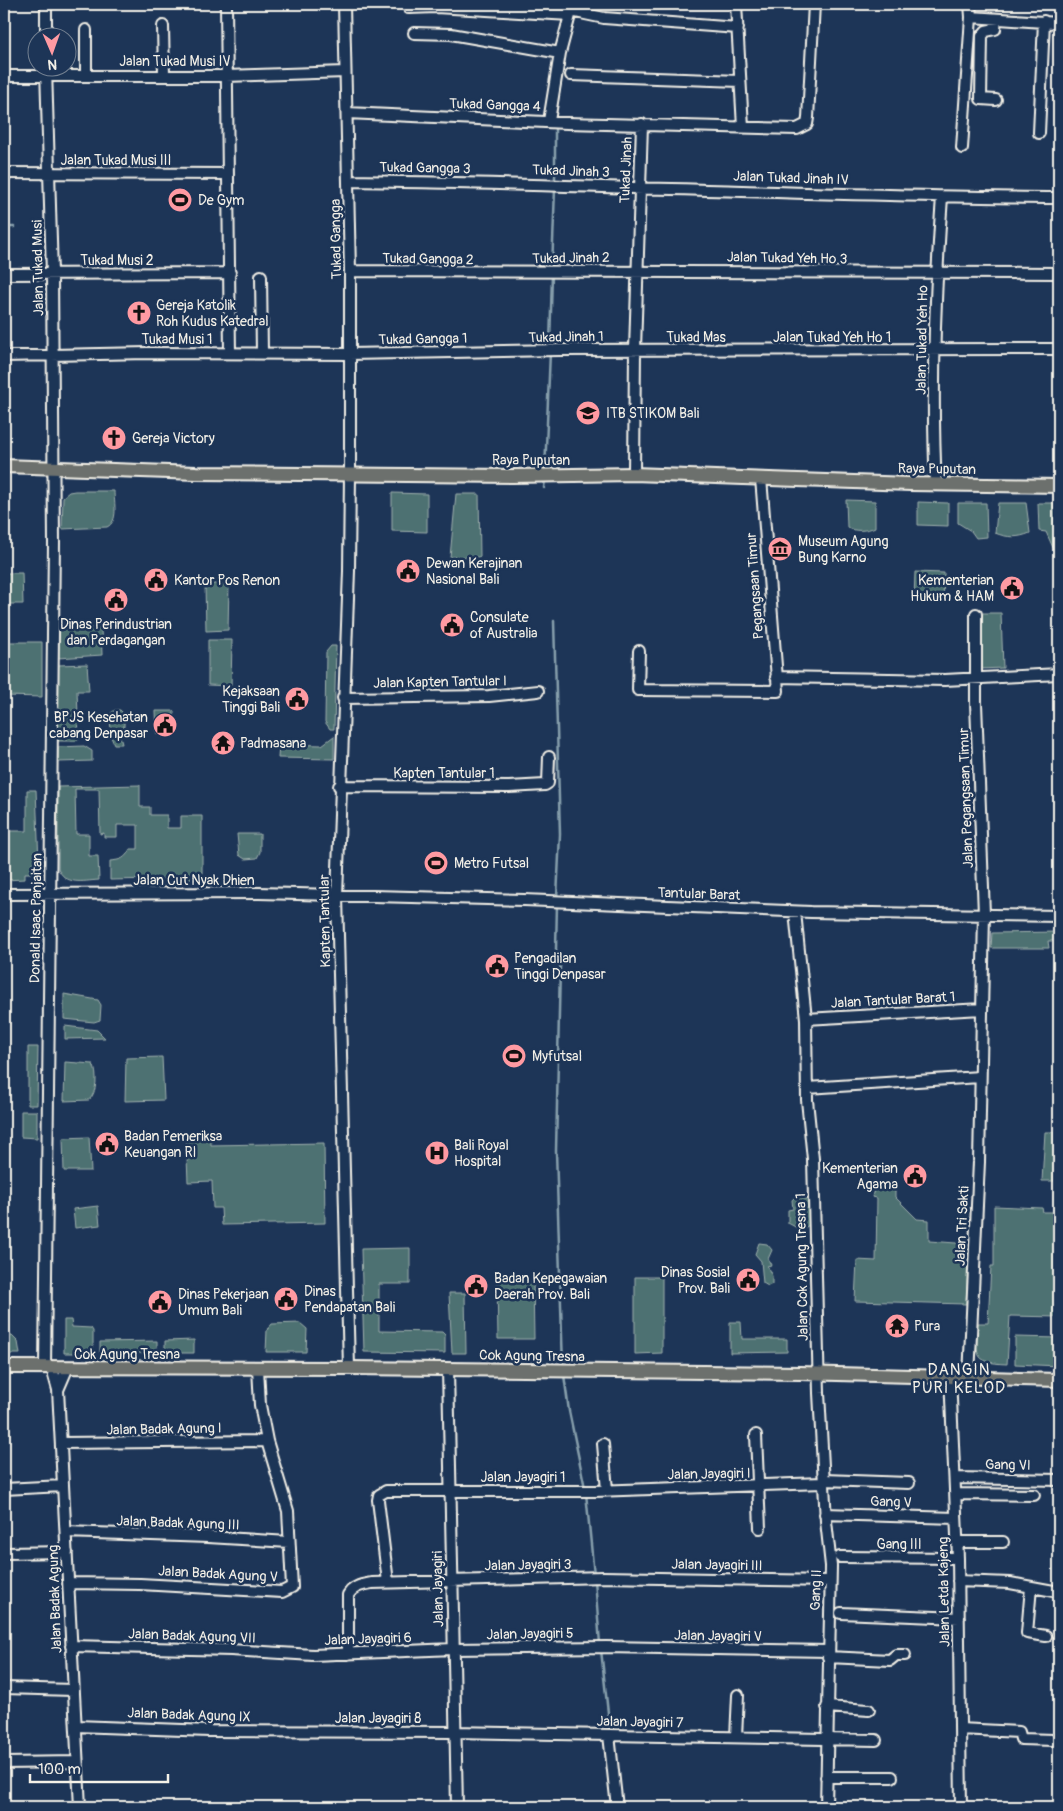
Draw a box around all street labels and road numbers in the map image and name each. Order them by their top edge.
street label: Jalan Tukad Musi IV [119,53,231,70]
street label: Tukad Gangga 4 [449,95,541,115]
street label: Tukad Jinah [616,136,636,204]
street label: Jalan Tukad Musi III [61,152,172,169]
street label: Tukad Gangga 3 [379,159,471,177]
street label: Tukad Jinah 3 [532,161,610,181]
street label: Jalan Tukad Jinah IV [733,167,849,189]
street label: Tukad Gangga [327,199,345,279]
street label: Jalan Tukad Musi [29,219,47,316]
street label: Jalan Tukad Yeh Ho 3 [727,248,848,268]
street label: Tukad Jinah 2 [532,249,610,267]
street label: Tukad Gangga 2 [382,250,474,268]
street label: Tukad Musi 2 [80,252,154,269]
street label: Jalan Tukad Yeh Ho [913,285,931,395]
street label: Tukad Jinah 1 [528,328,604,346]
street label: Tukad Mas [666,329,726,346]
street label: Jalan Tukad Yeh Ho 1 [773,329,891,346]
street label: Tukad Gangga 1 [378,330,468,348]
street label: Tukad Musi 1 [141,331,213,348]
street label: Raya Puputan [492,452,570,469]
street label: Raya Puputan [898,460,976,478]
street label: Pegangsaan Timur [743,532,767,640]
street label: Jalan Kapten Tantular I [373,672,507,692]
street label: Jalan Pegangsaan Timur [955,727,977,869]
street label: Kapten Tantular 1 [393,765,495,782]
street label: Donald Isaac Panjaitan [26,853,46,983]
street label: Jalan Cut Nyak Dhien [133,872,255,889]
street label: Kapten Tantular [316,874,334,968]
street label: Tantular Barat [657,884,741,904]
street label: Jalan Tantular Barat 1 [830,988,956,1012]
street label: Jalan Tri Sakti [951,1185,973,1266]
street label: Jalan Cok Agung Tresna 1 [792,1193,812,1341]
street label: Cok Agung Tresna [74,1346,180,1363]
street label: Cok Agung Tresna [479,1347,585,1365]
street label: Jalan Badak Agung I [106,1419,222,1439]
street label: Gang VI [985,1456,1031,1474]
street label: Jalan Jayagiri I [667,1465,751,1483]
street label: Jalan Jayagiri 1 [481,1469,565,1486]
street label: Gang V [870,1493,912,1511]
street label: Jalan Badak Agung III [116,1512,240,1534]
street label: Gang III [876,1536,922,1553]
street label: Jalan Letda Kajeng [935,1537,953,1647]
street label: Jalan Badak Agung [45,1545,65,1653]
street label: Jalan Jayagiri [429,1550,447,1627]
street label: Jalan Jayagiri 3 [484,1556,572,1574]
street label: Jalan Jayagiri III [671,1556,763,1574]
street label: Jalan Badak Agung V [158,1562,278,1586]
street label: Gang II [807,1569,825,1611]
street label: Jalan Badak Agung VII [128,1625,256,1647]
street label: Jalan Jayagiri 5 [486,1625,574,1643]
street label: Jalan Jayagiri V [674,1627,762,1645]
street label: Jalan Jayagiri 6 [324,1629,412,1649]
street label: Jalan Badak Agung IX [127,1704,251,1726]
street label: Jalan Jayagiri 8 [335,1710,421,1727]
street label: Jalan Jayagiri 7 [596,1713,684,1731]

